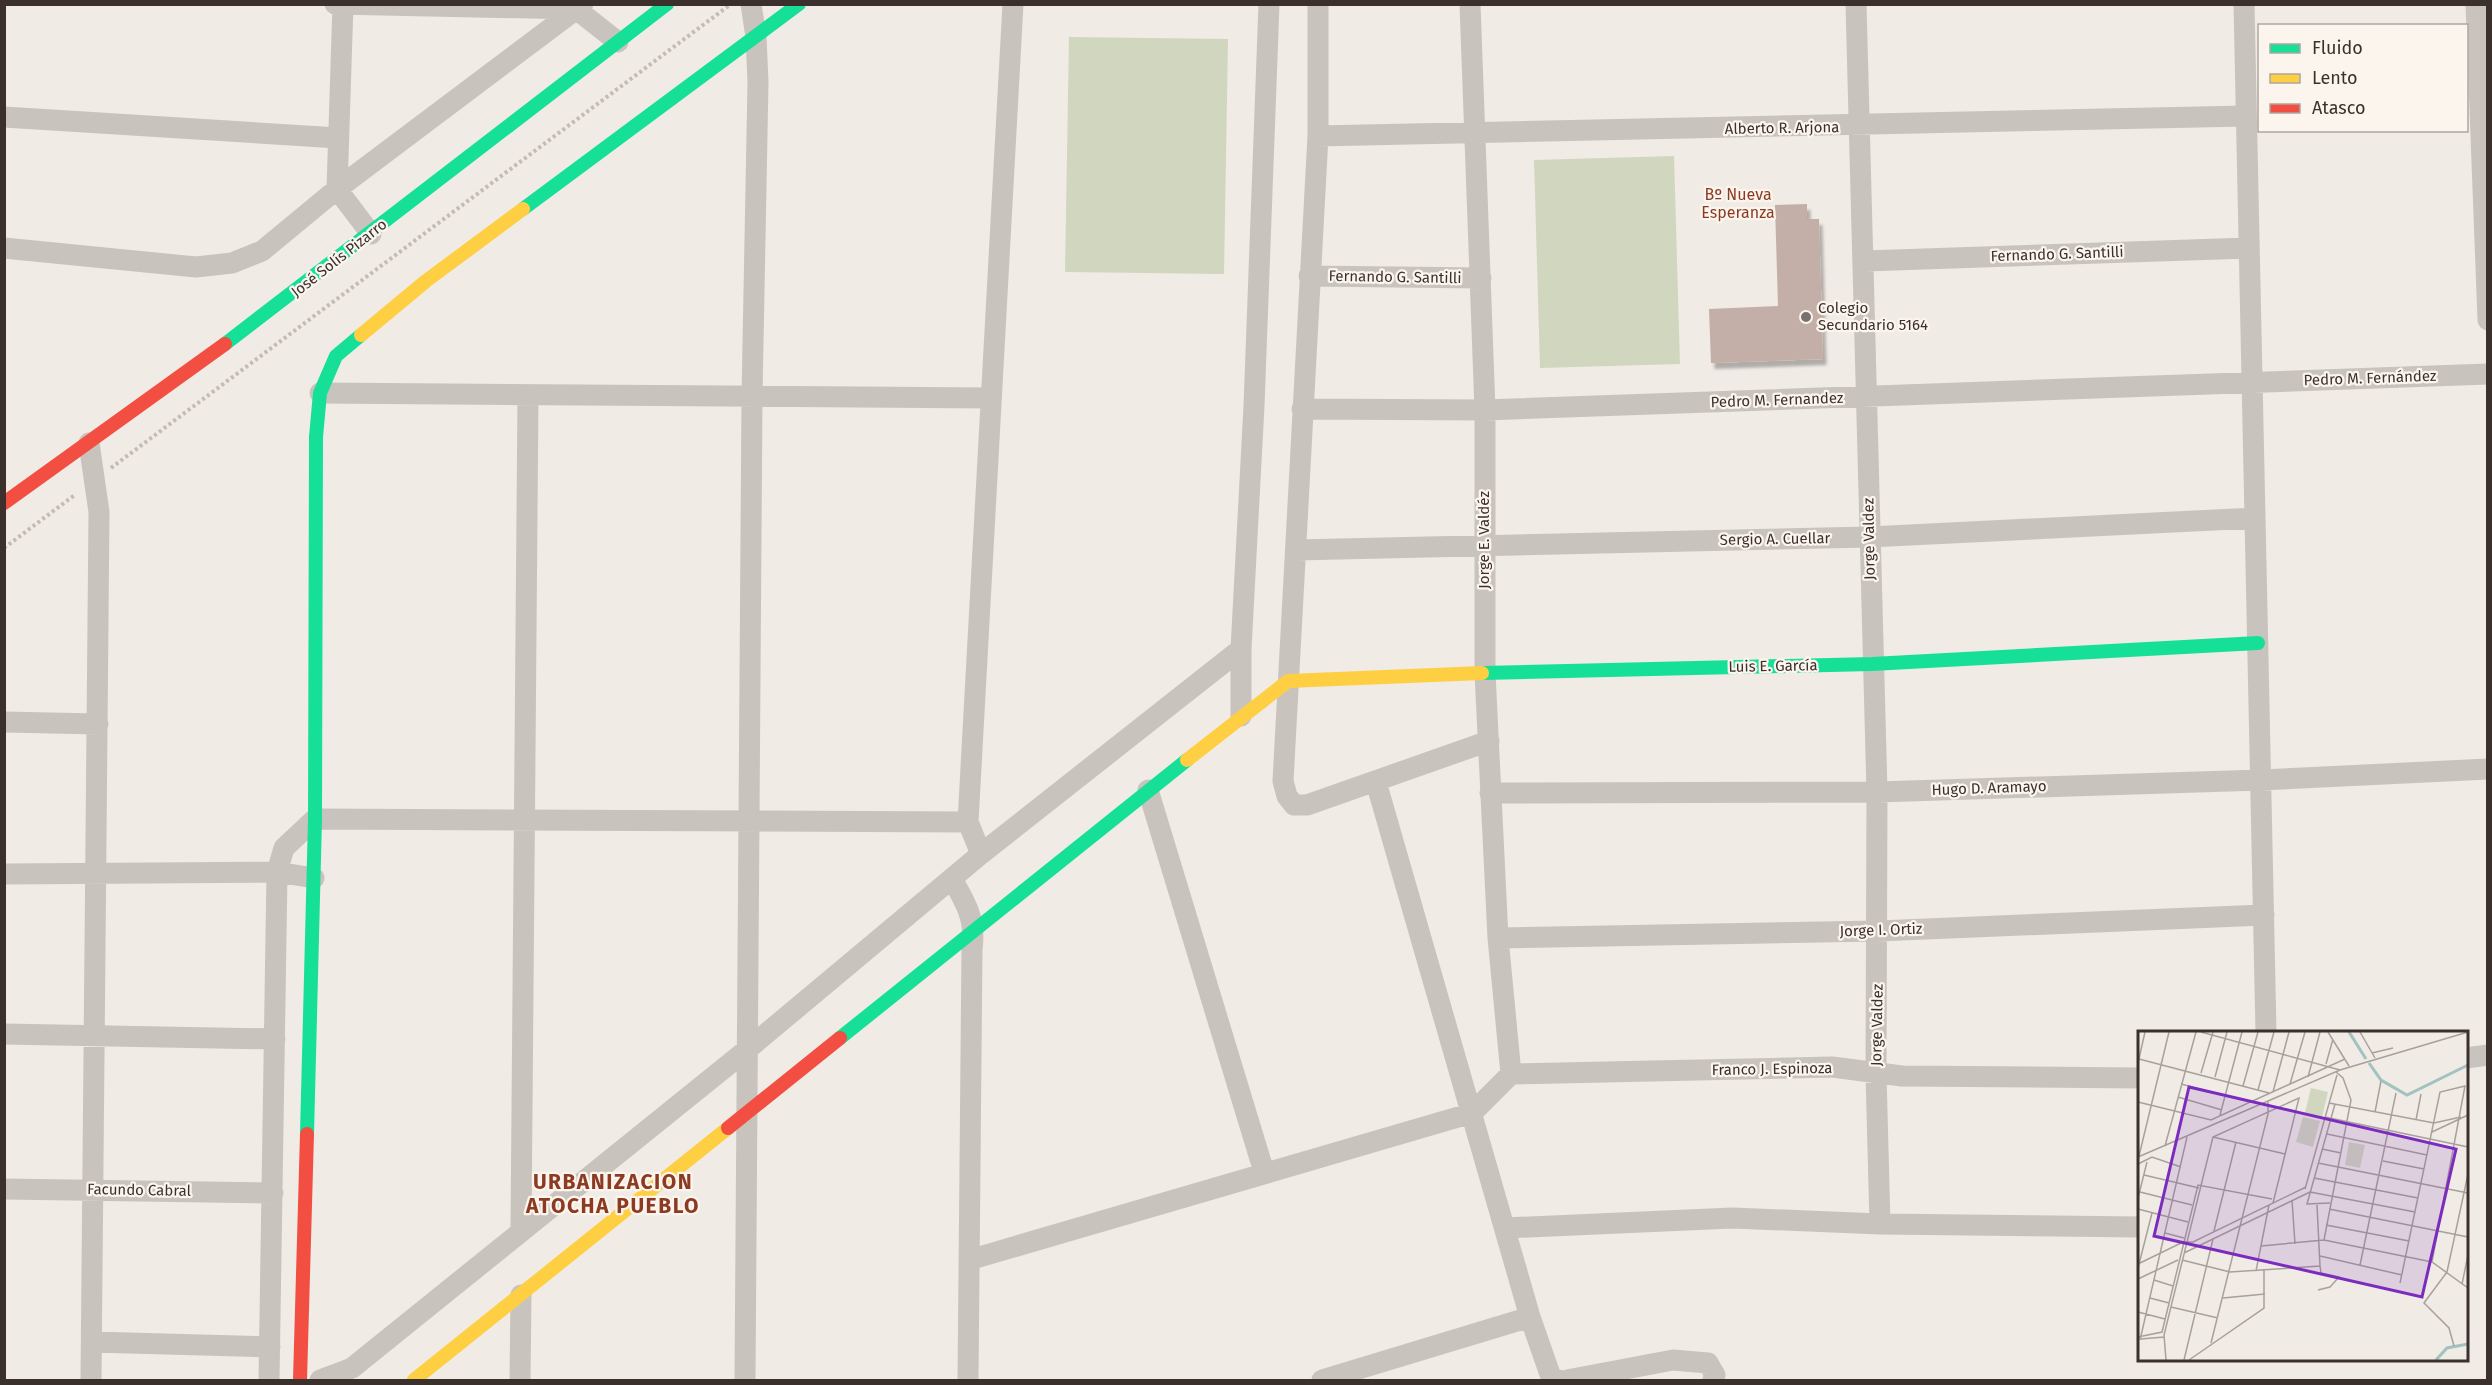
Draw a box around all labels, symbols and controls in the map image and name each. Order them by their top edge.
legend [2258,24,2468,132]
text: Fluido [2312,37,2363,59]
text: Lento [2312,67,2358,89]
text: Atasco [2312,97,2365,119]
street label: Alberto R. Arjona [1725,118,1839,138]
district label: Bº Nueva Esperanza [1701,185,1775,222]
street label: José Solís Pizarro [288,215,390,301]
street label: Fernando G. Santilli [1990,243,2124,265]
street label: Fernando G. Santilli [1328,267,1462,287]
place label: Colegio Secundario 5164 [1818,299,1928,334]
marker: Colegio Secundario 5164 [1799,310,1813,324]
street label: Pedro M. Fernández [2303,367,2437,389]
street label: Pedro M. Fernandez [1710,389,1844,411]
street label: Jorge E. Valdéz [1475,491,1493,589]
street label: Jorge Valdez [1859,497,1879,580]
street label: Sergio A. Cuellar [1720,529,1831,549]
street label: Luis E. García [1728,656,1818,676]
street label: Hugo D. Aramayo [1931,777,2047,799]
street label: Jorge I. Ortiz [1839,920,1923,940]
street label: Jorge Valdez [1867,983,1887,1066]
inset map [2138,1031,2468,1361]
street label: Franco J. Espinoza [1711,1059,1833,1079]
district label: URBANIZACION ATOCHA PUEBLO [525,1169,700,1219]
street label: Facundo Cabral [87,1180,192,1200]

